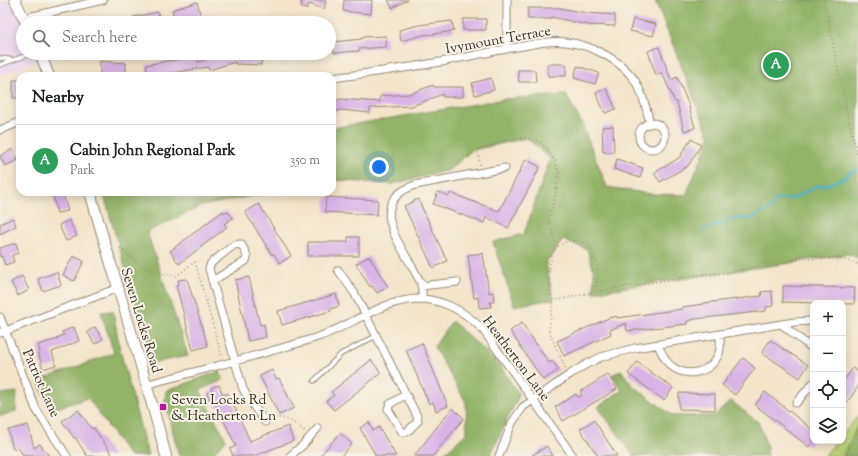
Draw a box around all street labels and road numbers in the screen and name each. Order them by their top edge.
street label: Ivymount Terrace [444,22,553,60]
street label: Seven Locks Road [115,265,166,376]
street label: Heatherton Lane [477,313,554,406]
street label: Patriot Lane [16,346,64,421]

